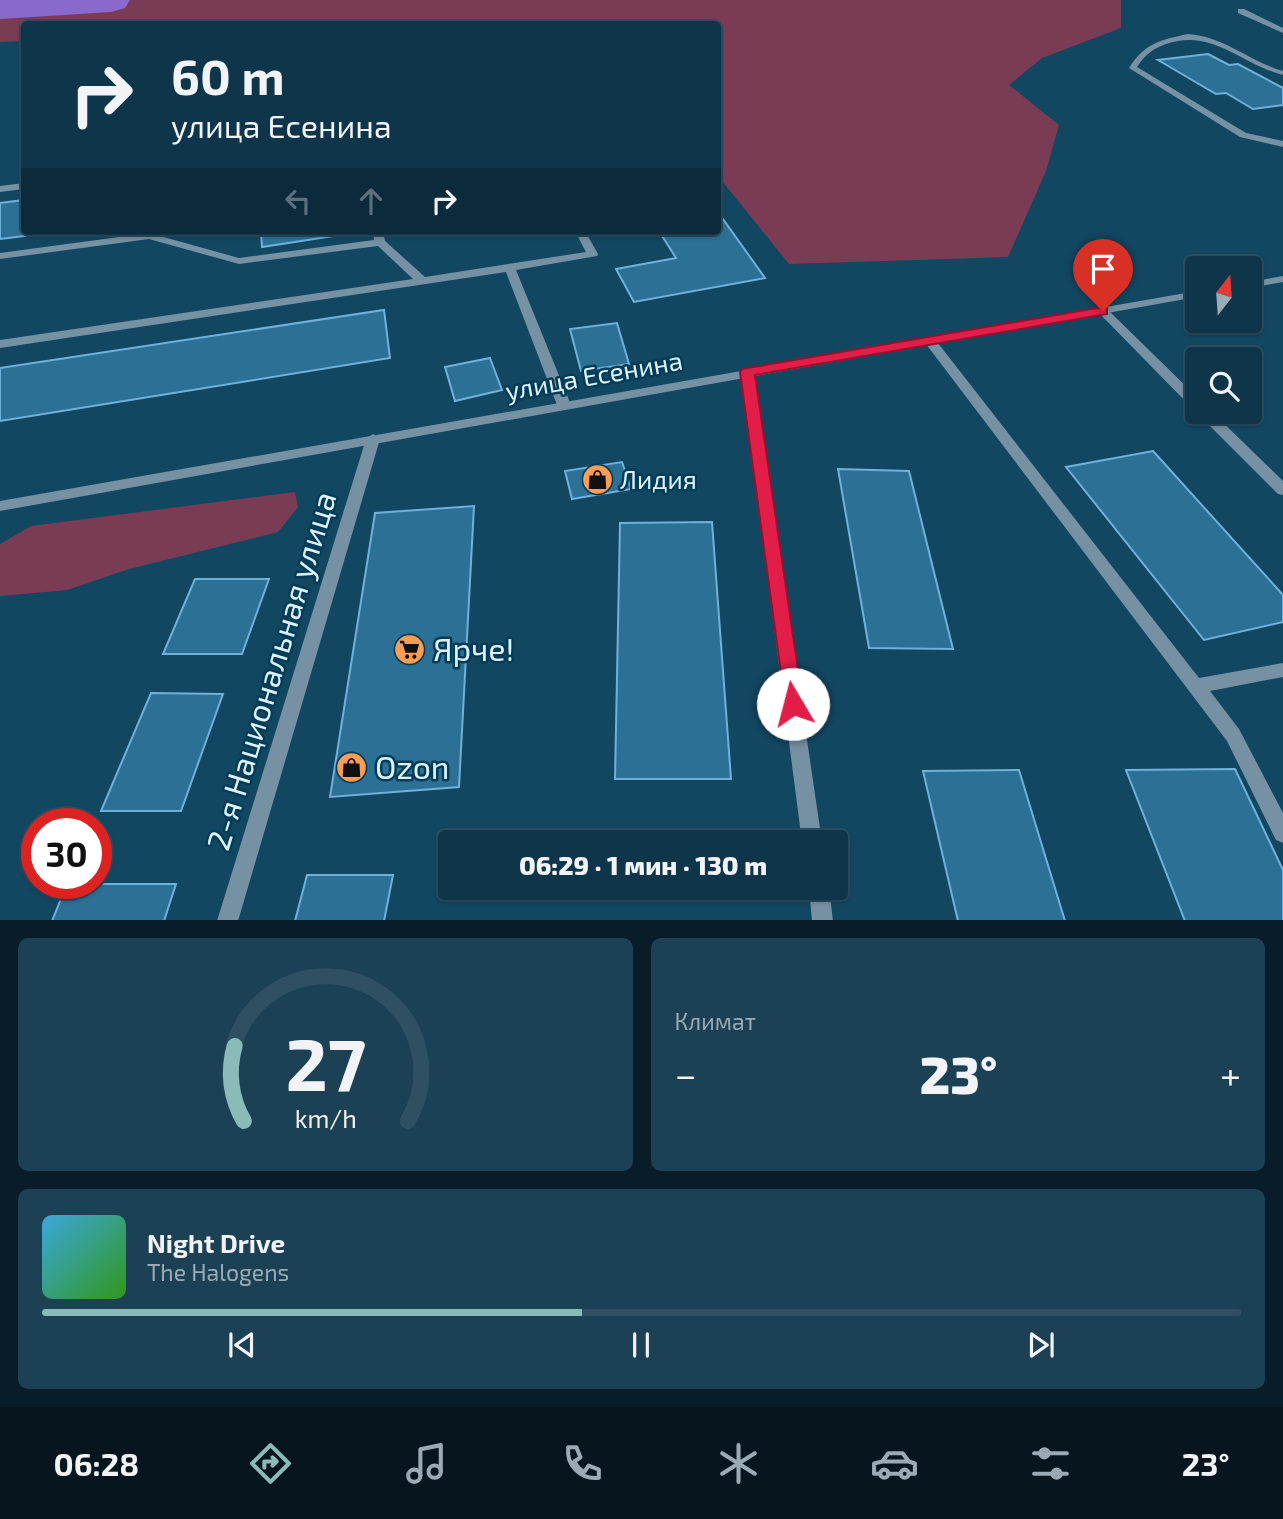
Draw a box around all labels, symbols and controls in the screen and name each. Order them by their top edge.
text: 60 m [171,46,285,105]
icon: right [56,49,147,140]
text: улица Есенина [171,106,392,144]
icon: left [279,182,317,220]
icon: ahead [352,182,390,220]
icon: right [425,182,463,220]
pin [1073,239,1133,311]
icon: arrive [1084,250,1122,288]
north arrow [1185,256,1262,332]
map controls [1185,256,1262,424]
street label: улица Есенина [503,344,685,406]
button: search [1185,347,1262,424]
shop icon: Лидия [580,463,614,497]
place label: Лидия [620,463,697,494]
street label: 2-я Национальная улица [197,487,344,855]
place label: Ярче! [433,629,514,667]
supermarket icon: Ярче! [393,633,427,667]
position arrow [756,667,830,741]
place label: Ozon [375,747,449,785]
shop icon: Ozon [335,751,369,785]
speed limit sign: 30 [21,808,112,899]
text: 06:29 · 1 мин · 130 m [519,849,767,880]
text: Климат [675,1007,756,1035]
text: 27 [285,1018,366,1106]
text: 23° [919,1042,997,1104]
text: − [675,1051,697,1097]
text: + [1220,1051,1241,1097]
text: km/h [294,1102,356,1132]
text: Night Drive [147,1227,285,1258]
text: The Halogens [147,1258,289,1286]
icon: previous [223,1326,261,1364]
icon: pause [622,1326,660,1364]
icon: next [1022,1326,1060,1364]
icon: directions [246,1439,295,1488]
icon: music [402,1439,451,1488]
icon: phone [558,1439,607,1488]
icon: climate [714,1439,763,1488]
icon: car [870,1439,919,1488]
icon: filters [1026,1439,1075,1488]
text: 06:28 [53,1444,139,1482]
text: 23° [1182,1444,1229,1482]

